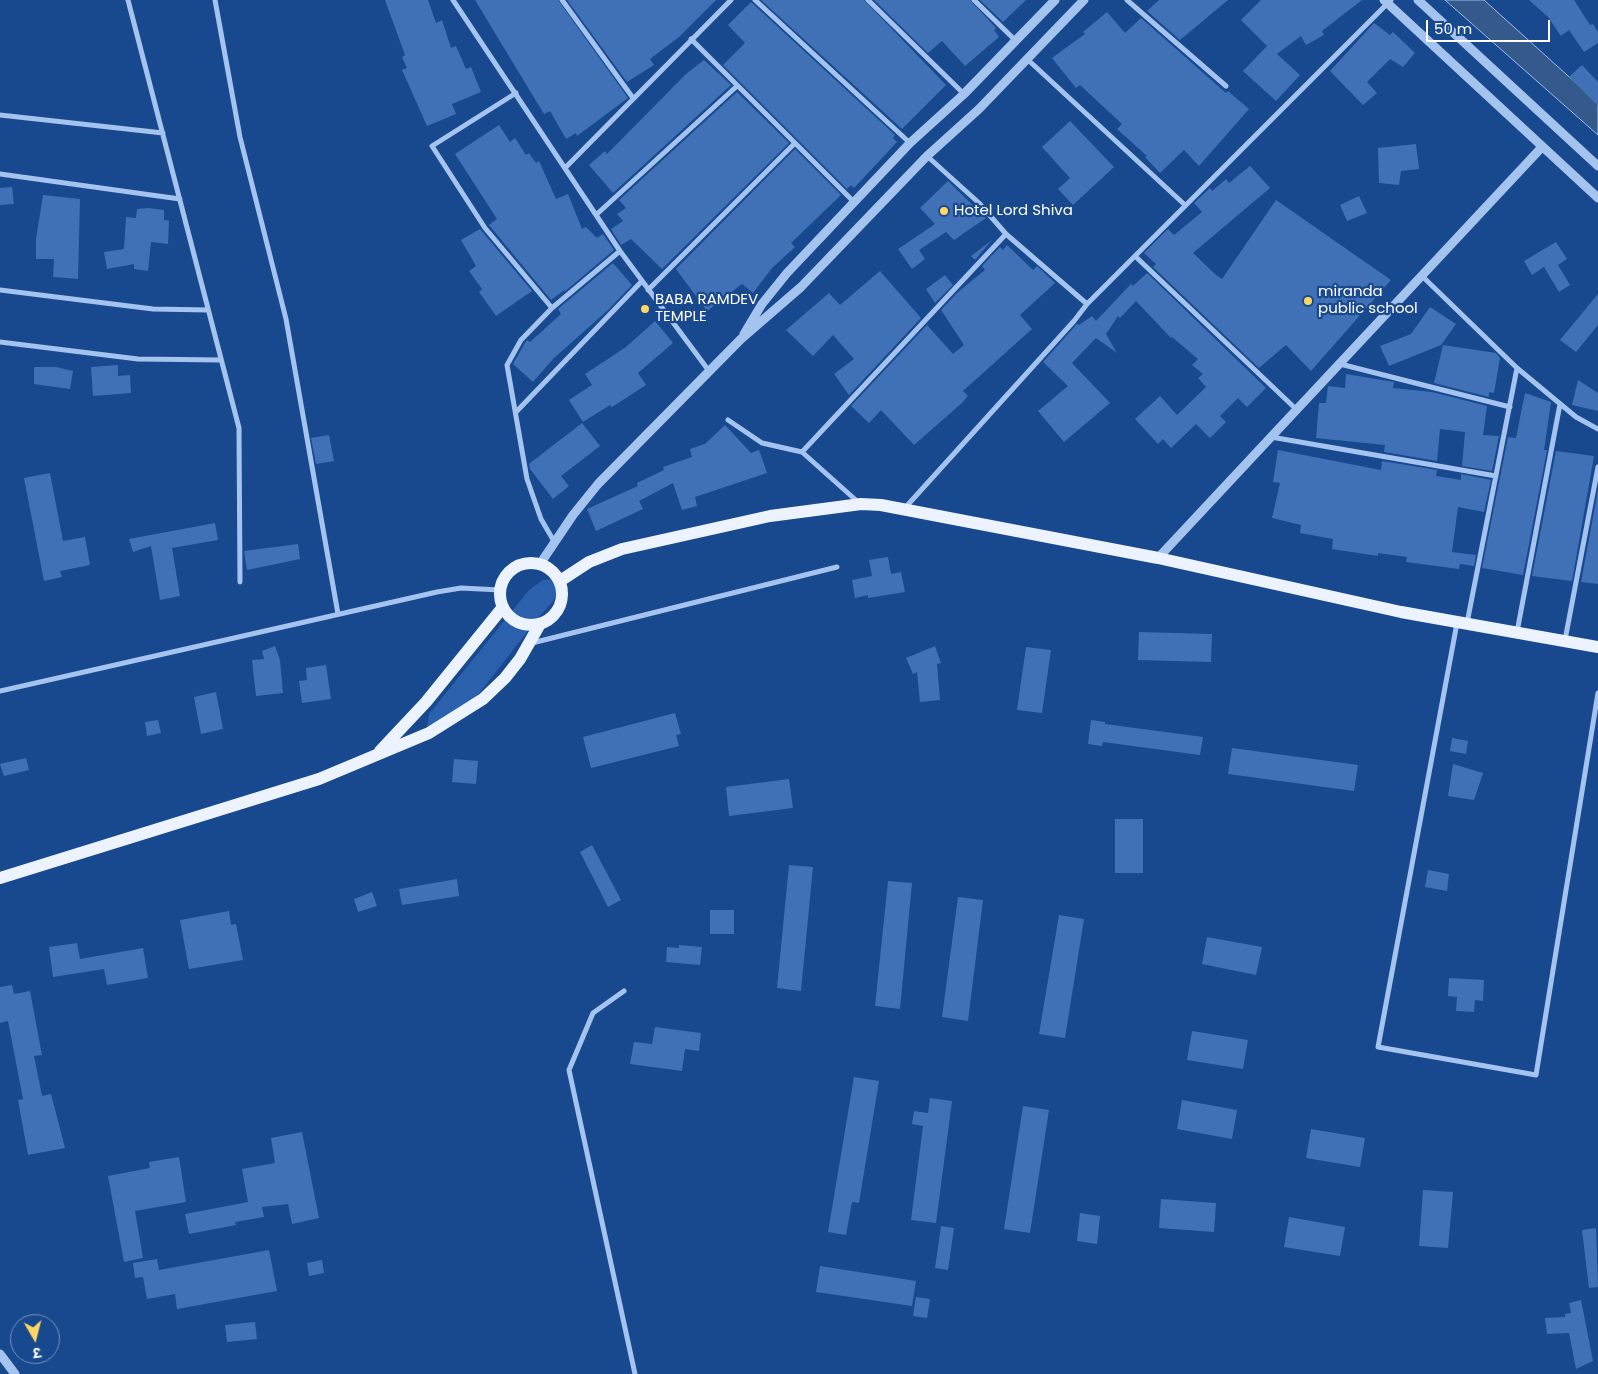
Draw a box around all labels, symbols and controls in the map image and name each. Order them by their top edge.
scale bar [1428,10,1552,42]
text: 50 m [1434,18,1472,39]
place label: Hotel Lord Shiva [954,202,1073,220]
marker: Hotel Lord Shiva [938,205,950,217]
place label: miranda public school [1318,283,1418,318]
place label: BABA RAMDEV TEMPLE [655,291,758,326]
marker: miranda public school [1302,295,1314,307]
marker: BABA RAMDEV TEMPLE [639,303,651,315]
north arrow [10,1314,60,1364]
text: उ [32,1342,42,1363]

